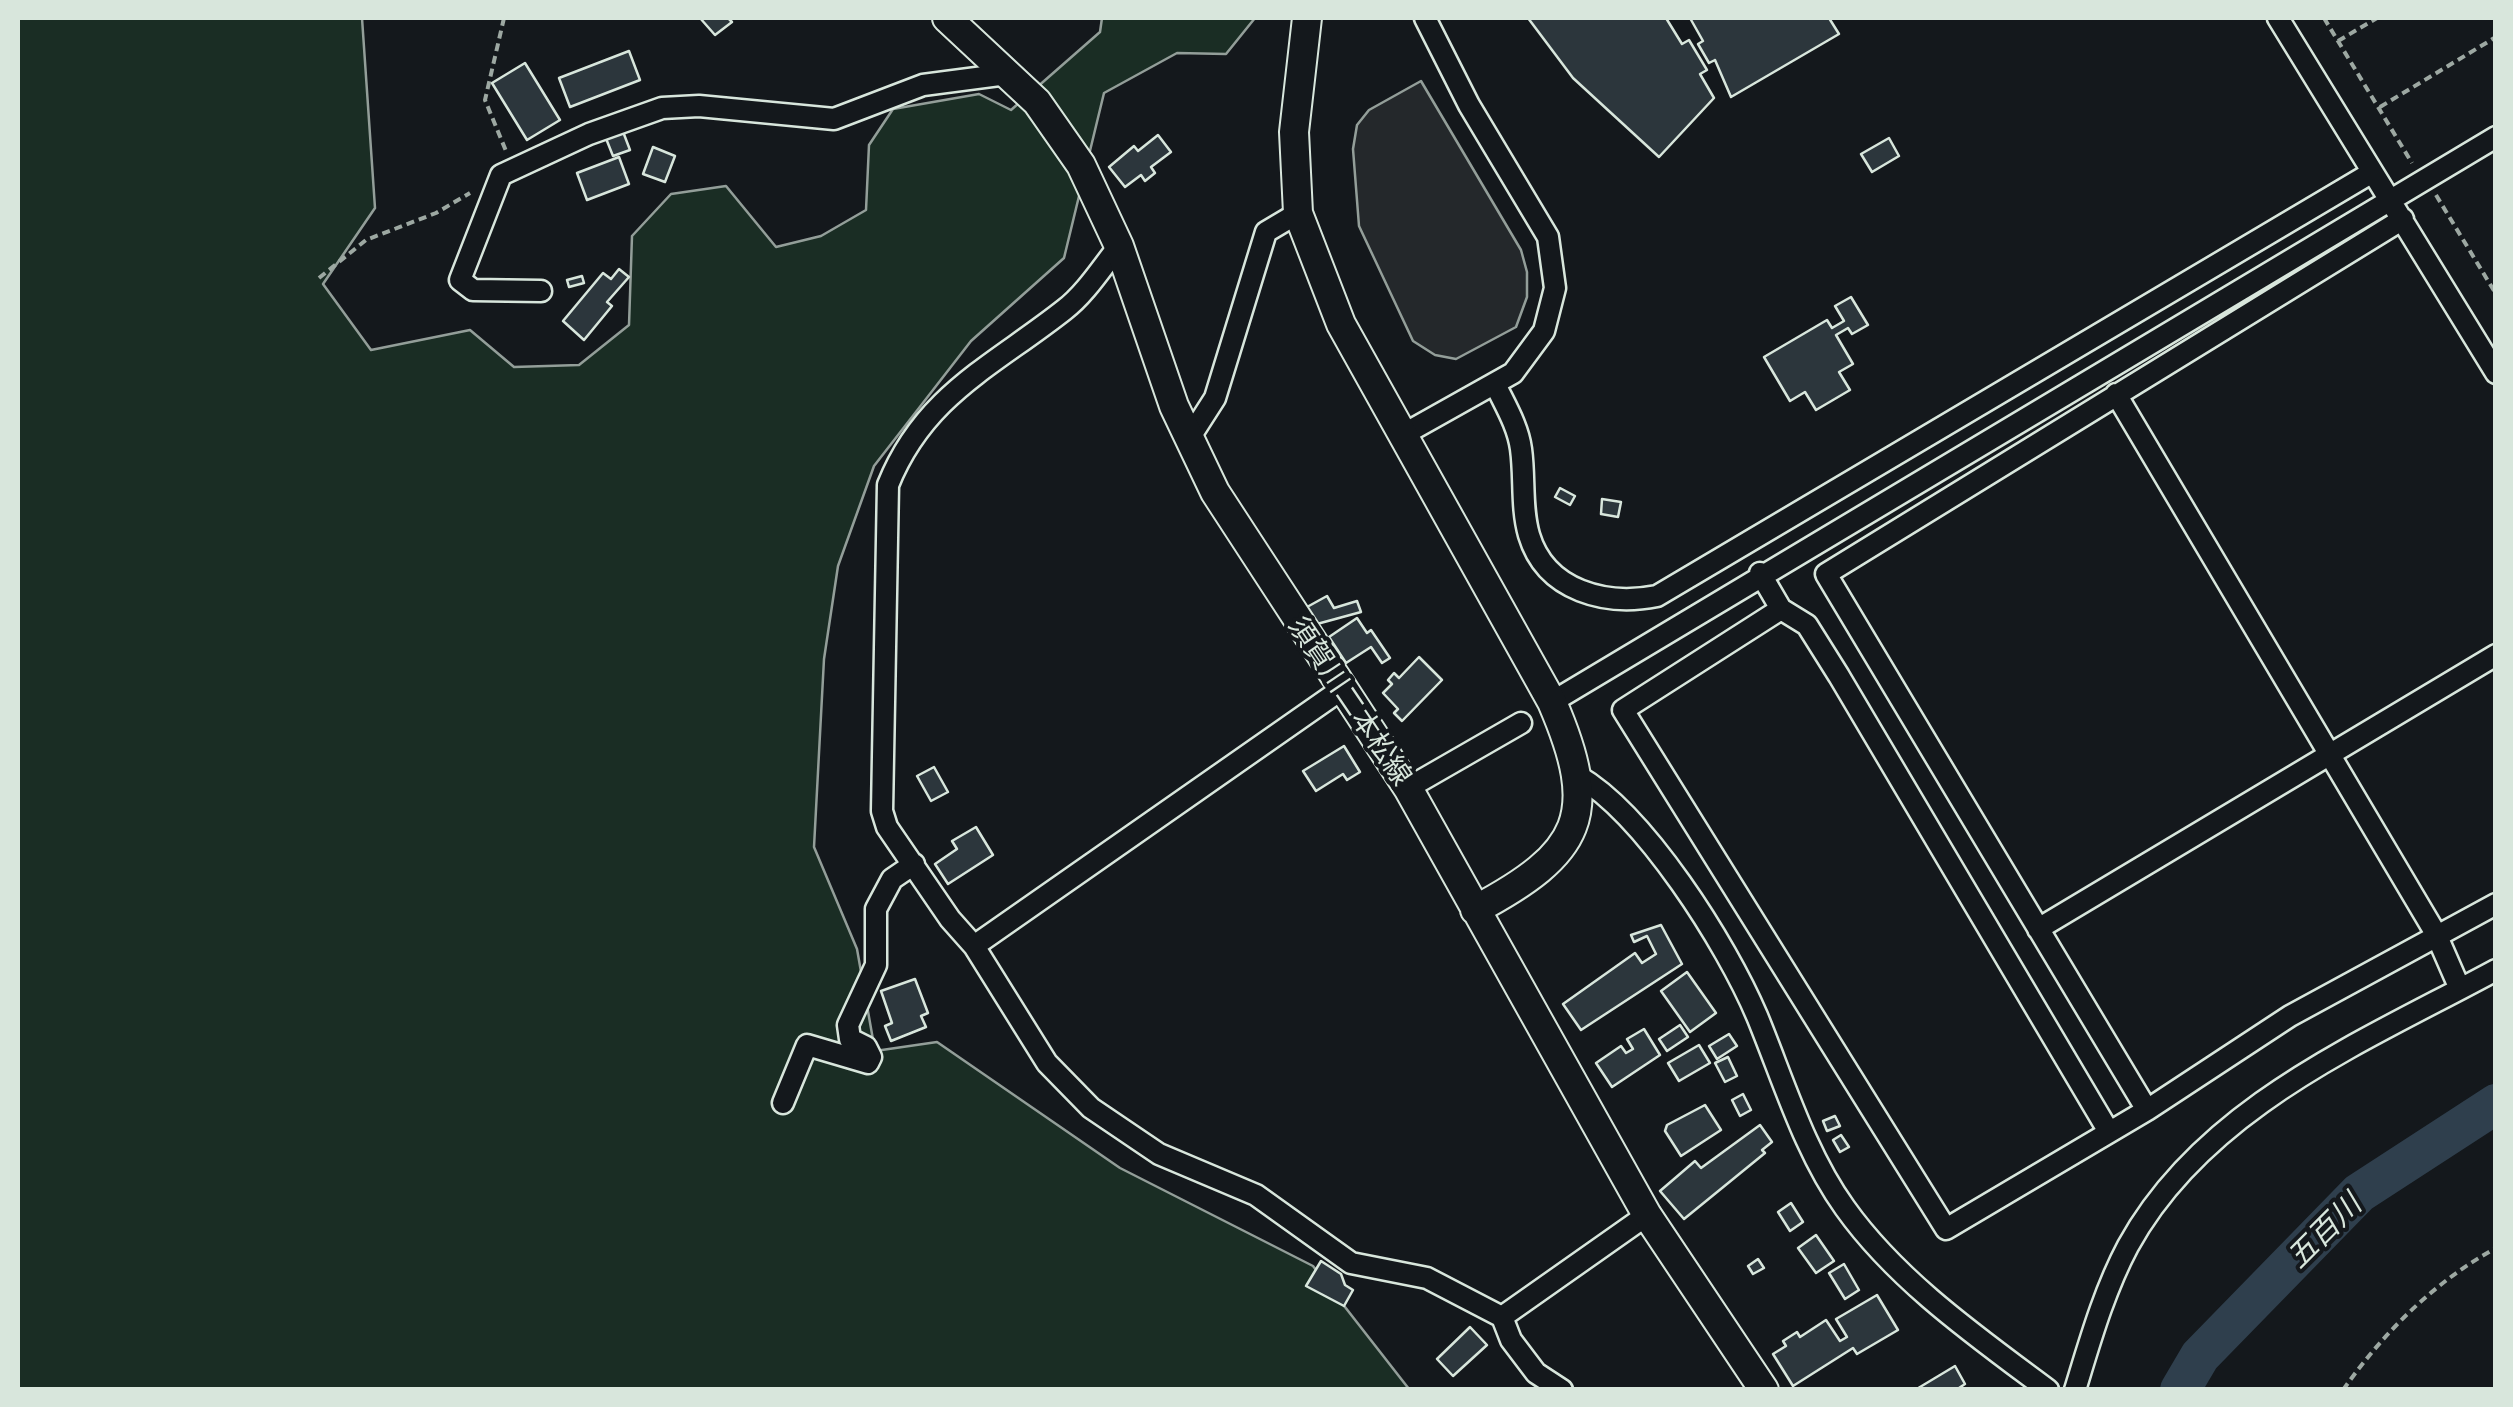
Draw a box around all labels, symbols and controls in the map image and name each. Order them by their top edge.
street label: 須賀川二本松線 [1281,610,1419,792]
water label: 五百川 [2279,1186,2369,1276]

